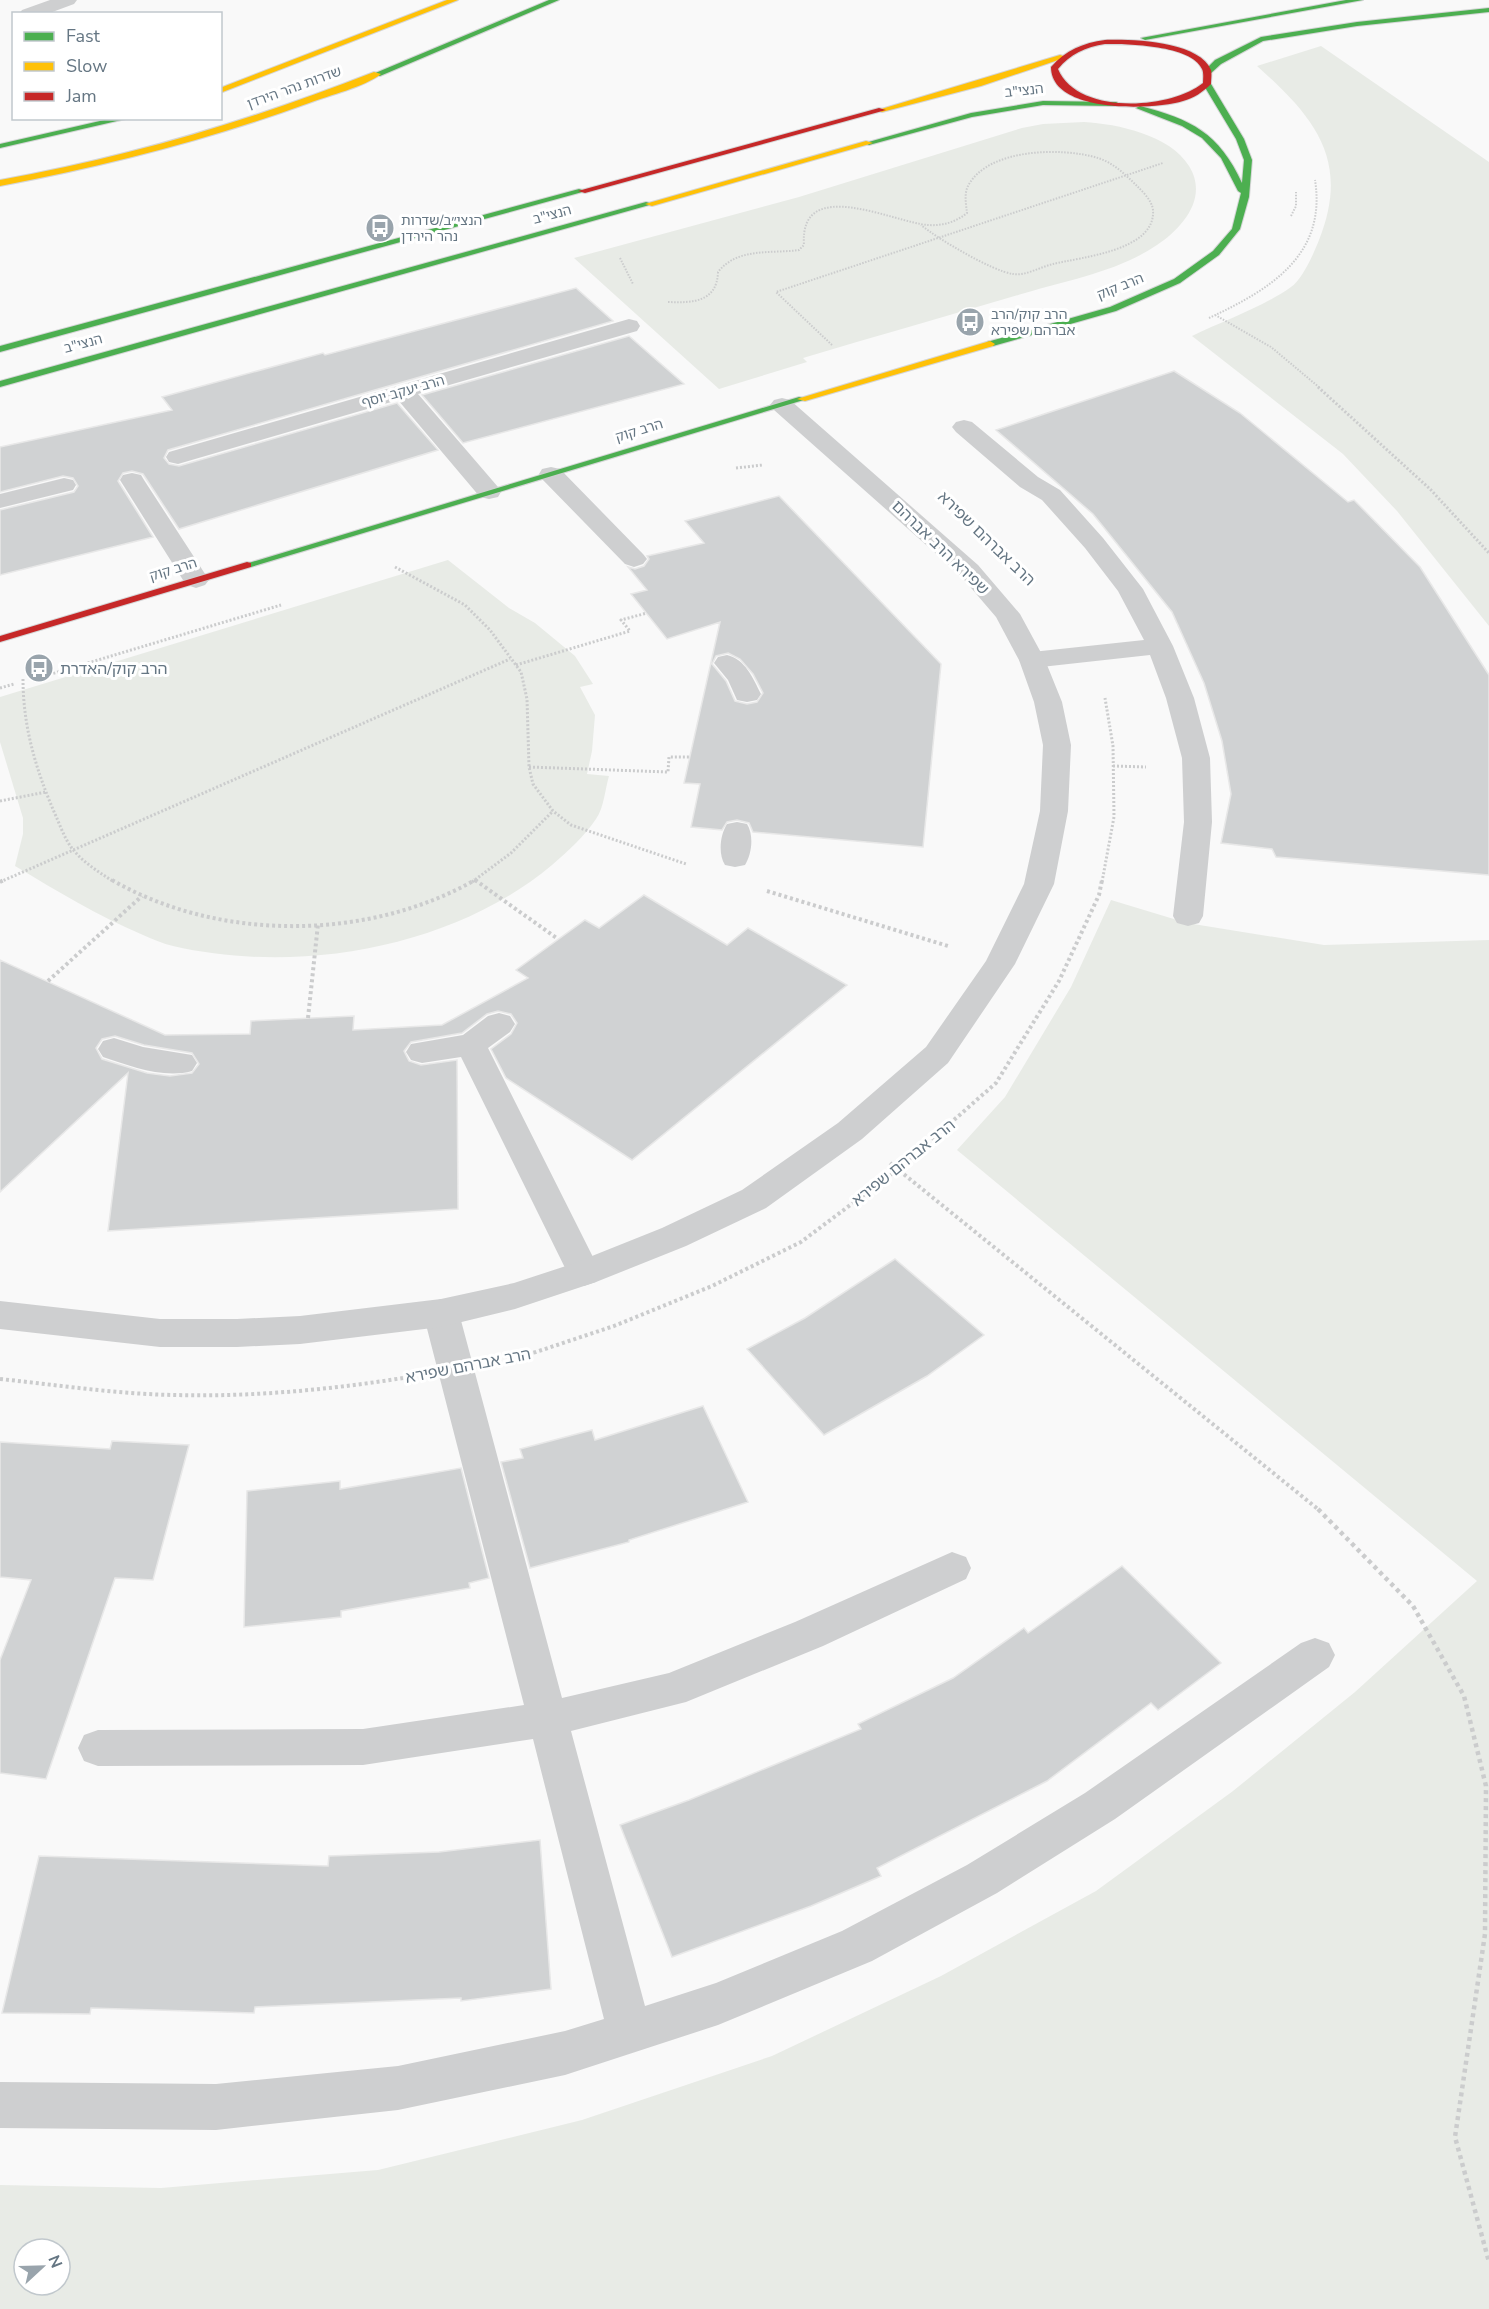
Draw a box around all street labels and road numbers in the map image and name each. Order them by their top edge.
street label: שדרות נהר הירדן [244,62,344,113]
street label: הנצי"ב [1004,79,1045,102]
street label: הנצי"ב [531,200,574,229]
street label: הרב קוק [1094,268,1146,304]
street label: הנצי"ב [62,329,105,358]
street label: הרב יעקב יוסף [359,371,447,412]
street label: הרב קוק [613,414,665,447]
street label: הרב אברהם שפירא [933,487,1040,591]
street label: שפירא הרב אברהם [887,496,994,600]
street label: הרב קוק [147,553,199,586]
street label: הרב אברהם שפירא [847,1114,960,1211]
street label: הרב אברהם שפירא [404,1343,533,1389]

